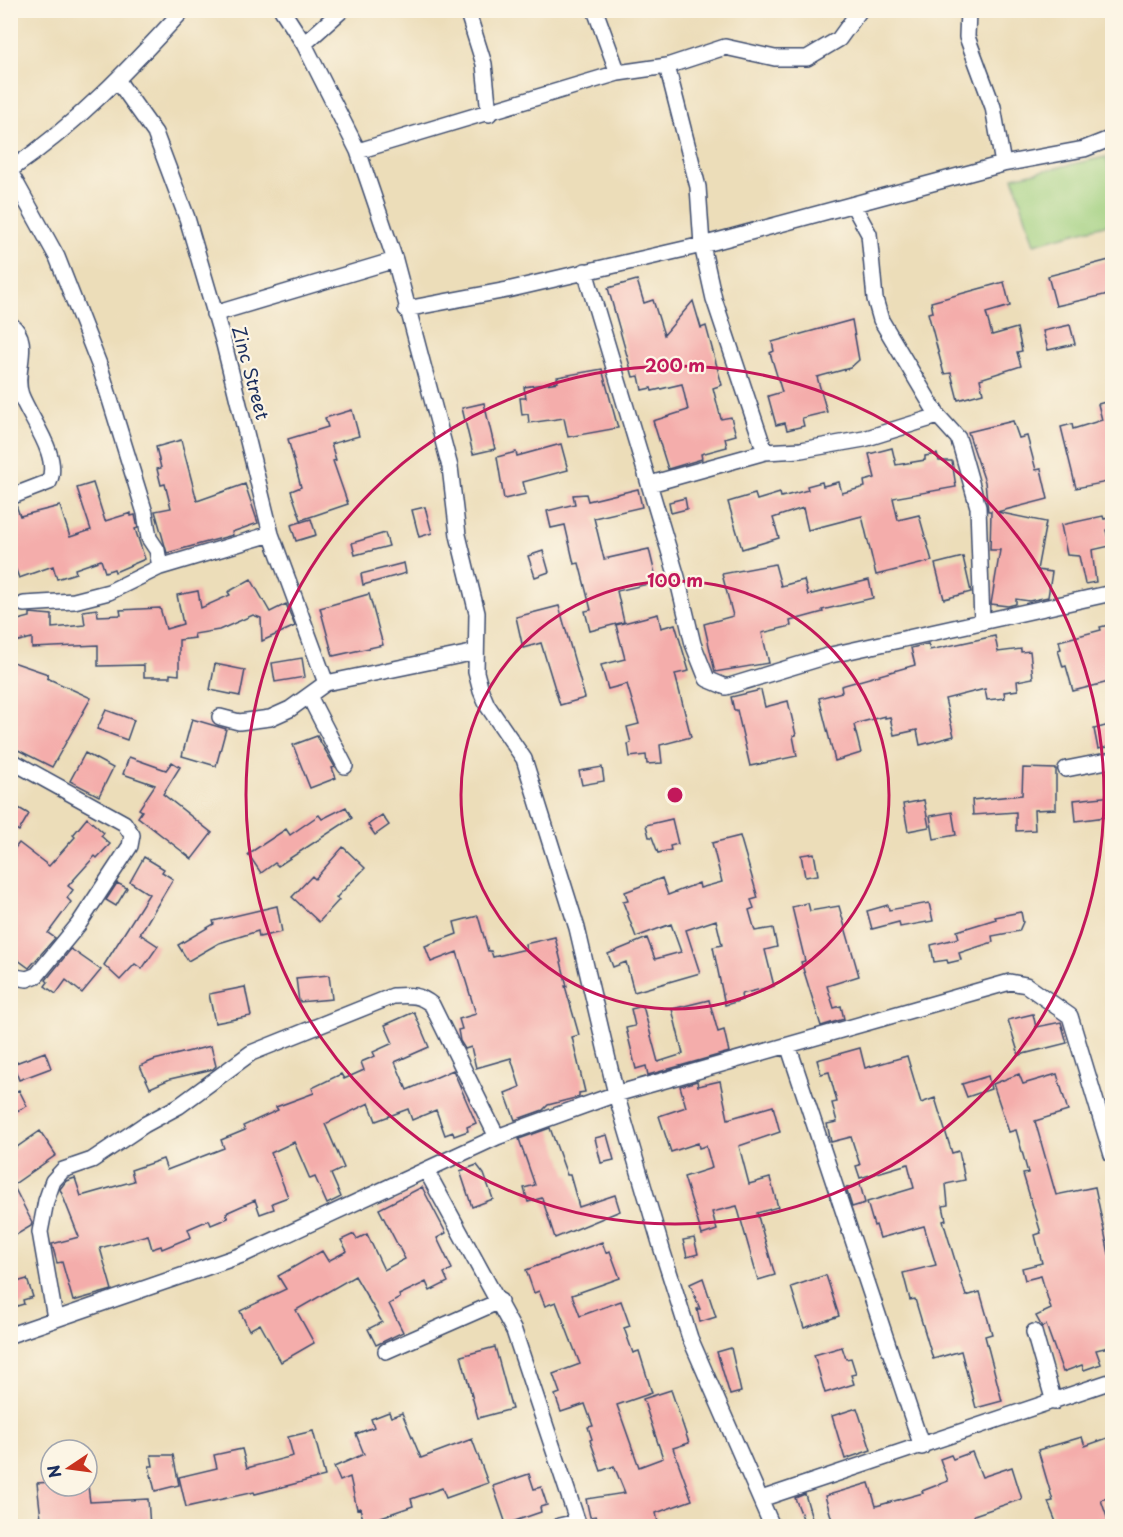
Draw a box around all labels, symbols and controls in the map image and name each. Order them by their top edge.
street label: Zinc Street [226,323,277,423]
text: 200 m [645,351,705,378]
text: 100 m [647,566,703,593]
centre of rings [665,785,685,805]
north arrow [39,1438,99,1498]
text: N [40,1463,67,1480]

